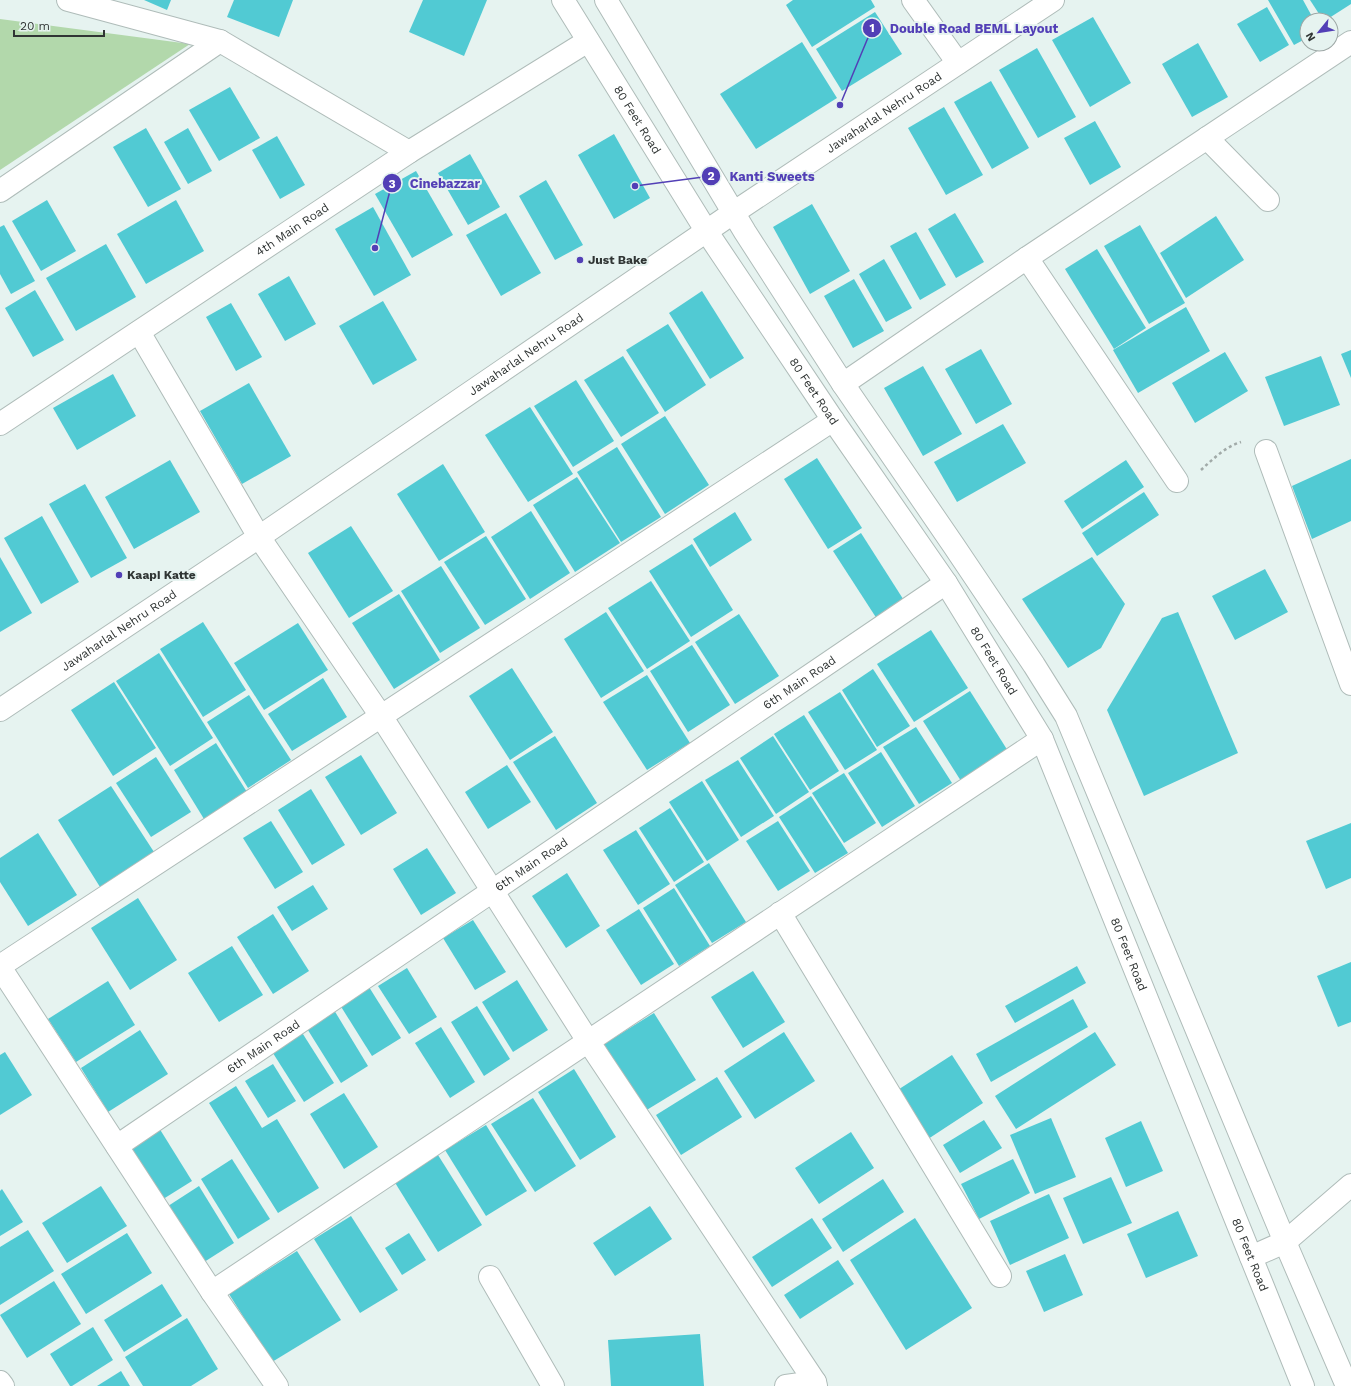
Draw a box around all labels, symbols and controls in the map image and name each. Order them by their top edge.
scale bar [14,12,104,38]
north arrow [1299,12,1339,52]
callout: Double Road BEML Layout [862,16,1066,41]
text: 20 m [20,19,50,33]
text: 1 [869,21,875,35]
text: Double Road BEML Layout [890,21,1059,36]
text: N [1303,30,1318,44]
street label: Jawaharlal Nehru Road [824,69,944,156]
street label: 80 Feet Road [611,83,664,157]
callout: Kanti Sweets [701,163,823,188]
text: 2 [707,169,715,183]
text: Kanti Sweets [729,169,815,184]
callout: Cinebazzar [382,171,488,196]
text: Cinebazzar [410,176,481,191]
text: 3 [388,177,396,191]
street label: 4th Main Road [253,200,332,259]
place label: Just Bake [588,253,647,267]
marker: Just Bake [575,255,585,265]
street label: Jawaharlal Nehru Road [466,310,586,399]
street label: 80 Feet Road [786,355,841,428]
place label: Kaapi Katte [127,568,196,582]
marker: Kaapi Katte [114,570,124,580]
street label: Jawaharlal Nehru Road [59,587,179,674]
street label: 80 Feet Road [968,624,1020,698]
street label: 6th Main Road [760,653,839,712]
street label: 6th Main Road [492,835,571,894]
street label: 80 Feet Road [1108,916,1150,993]
street label: 6th Main Road [224,1017,302,1076]
street label: 80 Feet Road [1229,1216,1271,1293]

